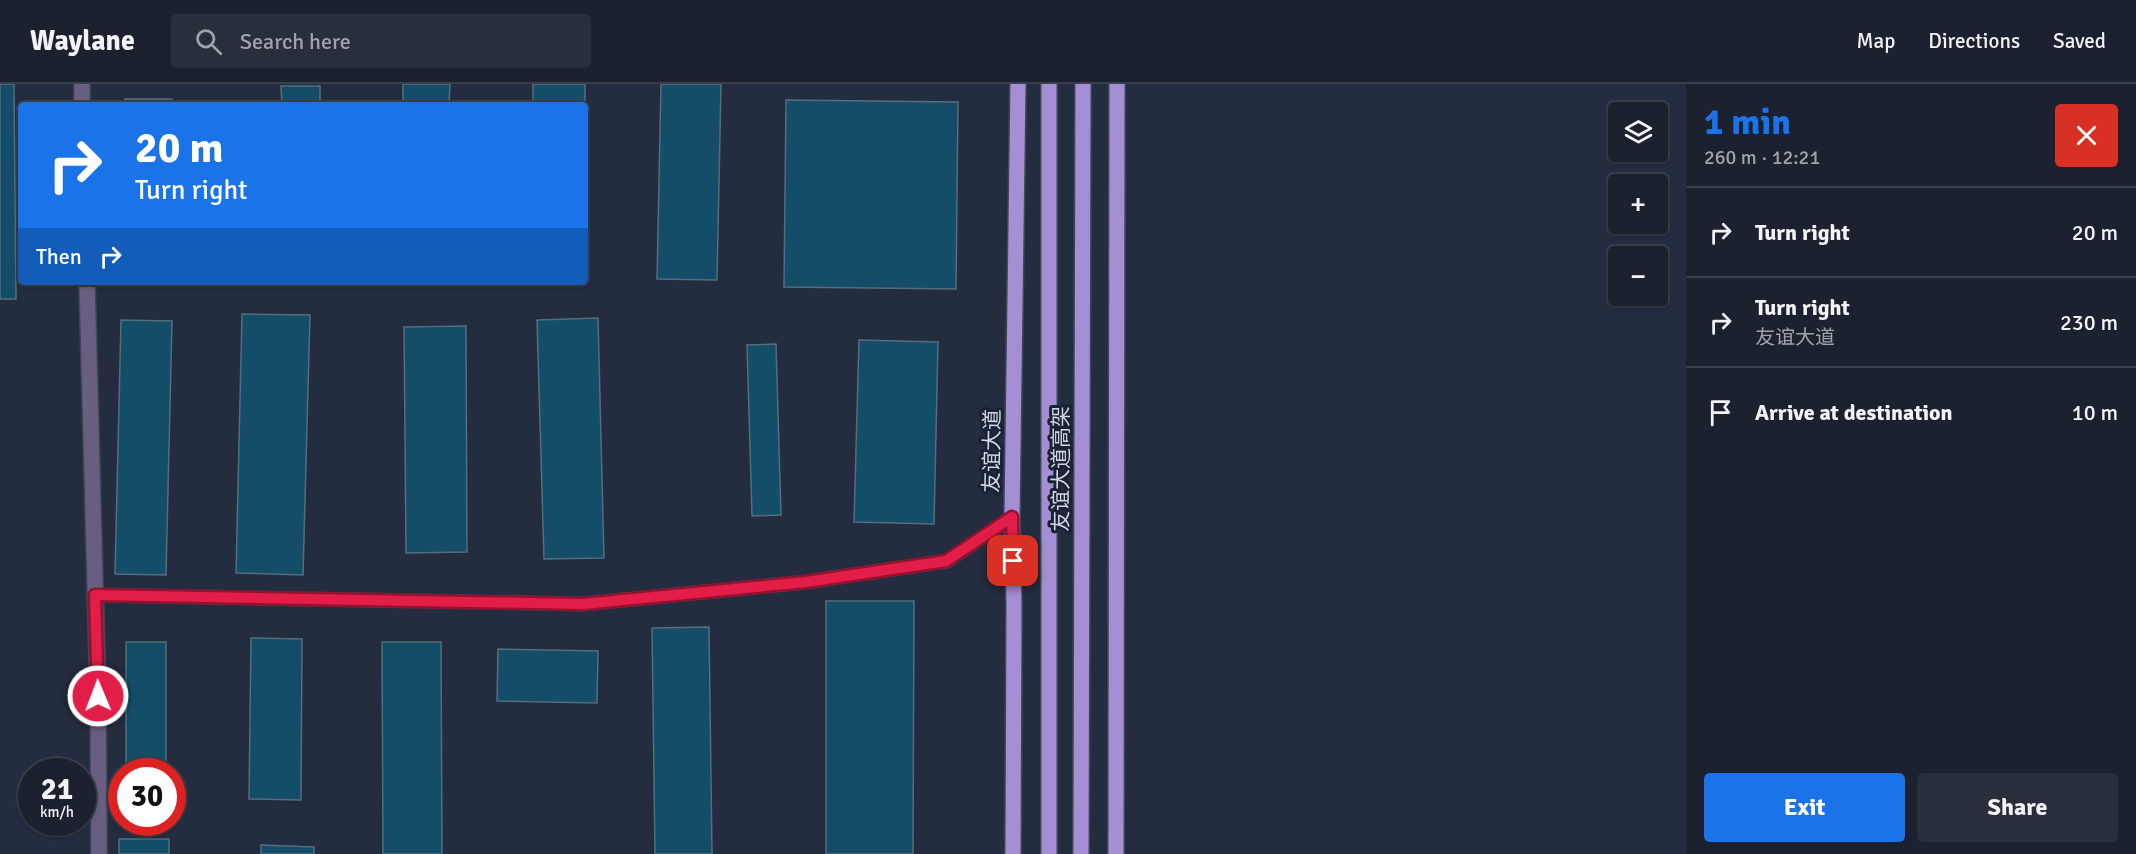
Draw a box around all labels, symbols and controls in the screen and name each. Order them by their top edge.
search box [171,14,591,68]
text: Waylane [30,24,135,58]
icon: search [192,25,225,58]
text: Search here [240,28,351,55]
text: Map [1857,28,1895,54]
text: Directions [1928,28,2020,54]
text: Saved [2053,28,2106,54]
text: 1 min [1704,100,1791,145]
map controls [1608,102,1668,306]
button: layers [1608,102,1668,162]
button: close [2055,104,2118,167]
text: 20 m [135,123,224,174]
icon: right [36,126,114,204]
text: 260 m · 12:21 [1704,145,1820,170]
text: Turn right [135,174,248,207]
button: + [1608,174,1668,234]
icon: right [1704,216,1737,249]
text: Turn right [1755,219,1850,246]
text: 20 m [2072,219,2118,246]
icon: right [94,240,127,273]
text: Then [36,243,82,270]
button: − [1608,246,1668,306]
text: Turn right [1755,294,1850,321]
icon: right [1704,306,1737,339]
text: 230 m [2060,309,2118,336]
text: 友谊大道 [1755,325,1835,350]
icon: arrive [1704,396,1737,429]
text: Arrive at destination [1755,399,1952,426]
text: 10 m [2072,399,2118,426]
street label: 友谊大道高架 [1048,406,1074,532]
street label: 友谊大道 [978,409,1006,493]
pin [987,535,1038,586]
icon: arrive [996,544,1029,577]
position arrow [66,664,130,728]
speed limit sign: 30 [108,758,186,836]
text: 21 [41,771,73,808]
button: Exit [1704,773,1905,842]
button: Share [1917,773,2118,842]
text: km/h [40,803,74,821]

